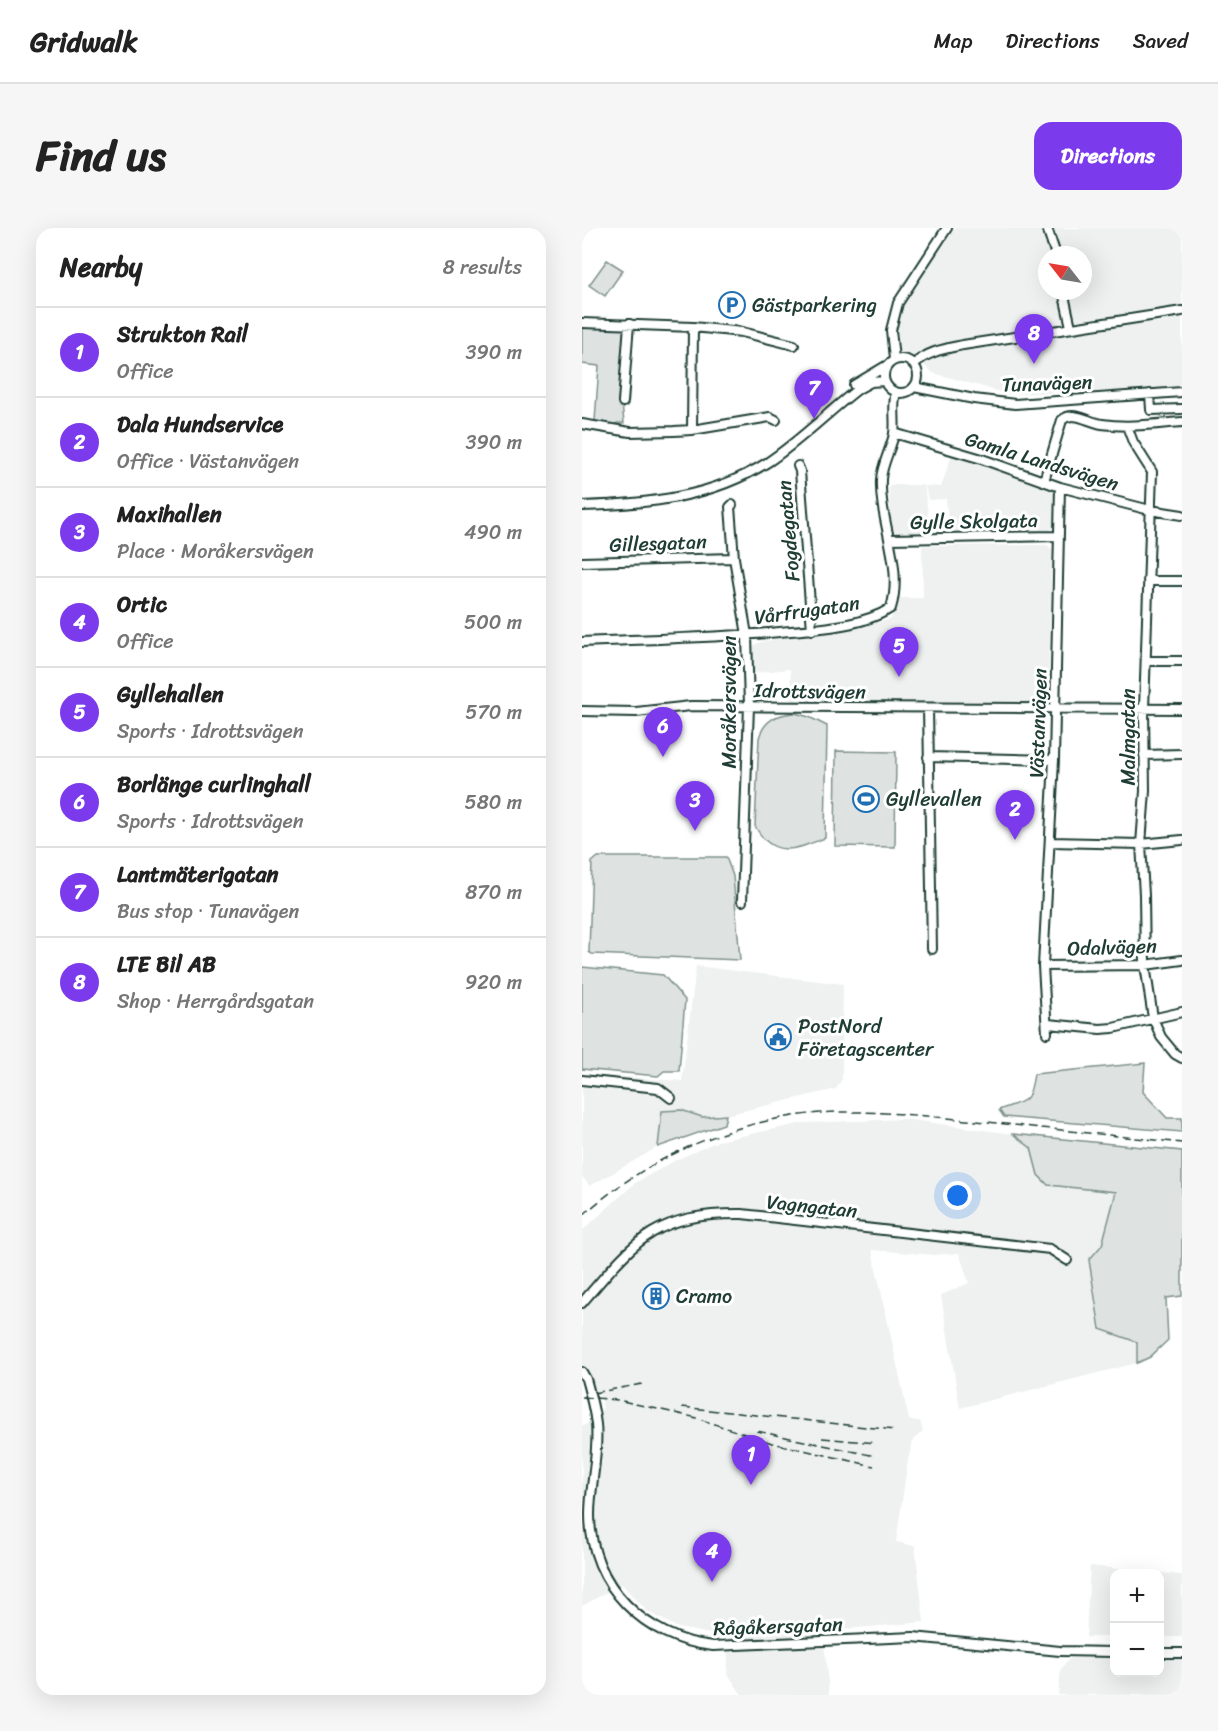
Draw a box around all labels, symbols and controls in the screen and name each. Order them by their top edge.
text: Gridwalk [30,17,138,66]
text: Map [934,22,972,60]
text: Directions [1005,22,1100,60]
text: Saved [1133,22,1188,60]
text: Find us [36,119,166,193]
button: Directions [1034,122,1182,190]
text: Nearby [60,244,142,290]
north arrow [1038,246,1092,300]
text: 8 results [443,250,522,285]
place label: Gästparkering [752,288,877,323]
parking icon: Gästparkering [717,290,747,320]
pin: 8 [1014,314,1054,364]
text: Strukton Rail [117,315,248,354]
text: 1 [75,335,84,370]
text: 390 m [466,335,522,370]
text: Office [117,354,173,389]
street label: Tunavägen [1001,364,1093,403]
pin: 7 [794,370,834,419]
text: Dala Hundservice [117,405,283,444]
street label: Gamla Landsvägen [961,421,1123,502]
text: 2 [74,425,85,460]
text: 390 m [466,425,522,460]
text: Office · Västanvägen [117,444,299,479]
street label: Fogdegatan [767,479,810,583]
text: Maxihallen [117,495,222,534]
street label: Gylle Skolgata [910,503,1038,540]
text: 3 [74,515,85,550]
text: 490 m [464,515,522,550]
street label: Gillesgatan [609,524,708,563]
text: Place · Moråkersvägen [117,534,314,569]
text: Ortic [117,585,167,624]
street label: Vårfrugatan [752,586,862,635]
text: 4 [73,605,86,640]
text: 500 m [464,605,522,640]
text: Office [117,624,173,659]
pin: 5 [880,628,918,677]
street label: Moråkersvägen [712,635,747,768]
street label: Västanvägen [1019,667,1058,779]
street label: Idrottsvägen [753,673,866,710]
text: Gyllehallen [117,675,224,714]
street label: Malmgatan [1111,688,1146,786]
text: 5 [73,695,86,730]
text: 570 m [465,695,522,730]
pin: 6 [644,708,682,757]
text: Sports · Idrottsvägen [117,714,304,749]
text: Borlänge curlinghall [117,765,311,804]
pin: 3 [676,782,714,831]
place label: Gyllevallen [886,782,982,817]
sports icon: Gyllevallen [851,784,881,814]
text: 6 [74,785,85,820]
text: 580 m [465,785,522,820]
pin: 2 [996,790,1034,840]
text: Sports · Idrottsvägen [117,804,304,839]
text: Lantmäterigatan [117,855,278,894]
text: 7 [74,875,85,910]
text: 870 m [465,875,522,910]
text: Bus stop · Tunavägen [117,894,299,929]
street label: Odalvägen [1067,928,1158,967]
text: LTE Bil AB [117,945,216,984]
text: 8 [73,965,86,1000]
text: 920 m [465,965,522,1000]
text: Shop · Herrgårdsgatan [117,984,314,1019]
place label: PostNord Företagscenter [798,1009,935,1067]
public building icon: PostNord Företagscenter [763,1022,793,1052]
your location [943,1181,972,1210]
street label: Vagngatan [765,1184,859,1229]
place label: Cramo [676,1279,732,1314]
building icon: Cramo [641,1281,671,1311]
pin: 1 [732,1436,770,1485]
pin: 4 [692,1532,732,1582]
map controls [1110,1569,1164,1677]
button: + [1110,1569,1164,1623]
street label: Rågåkersgatan [713,1607,844,1646]
button: − [1110,1623,1164,1677]

